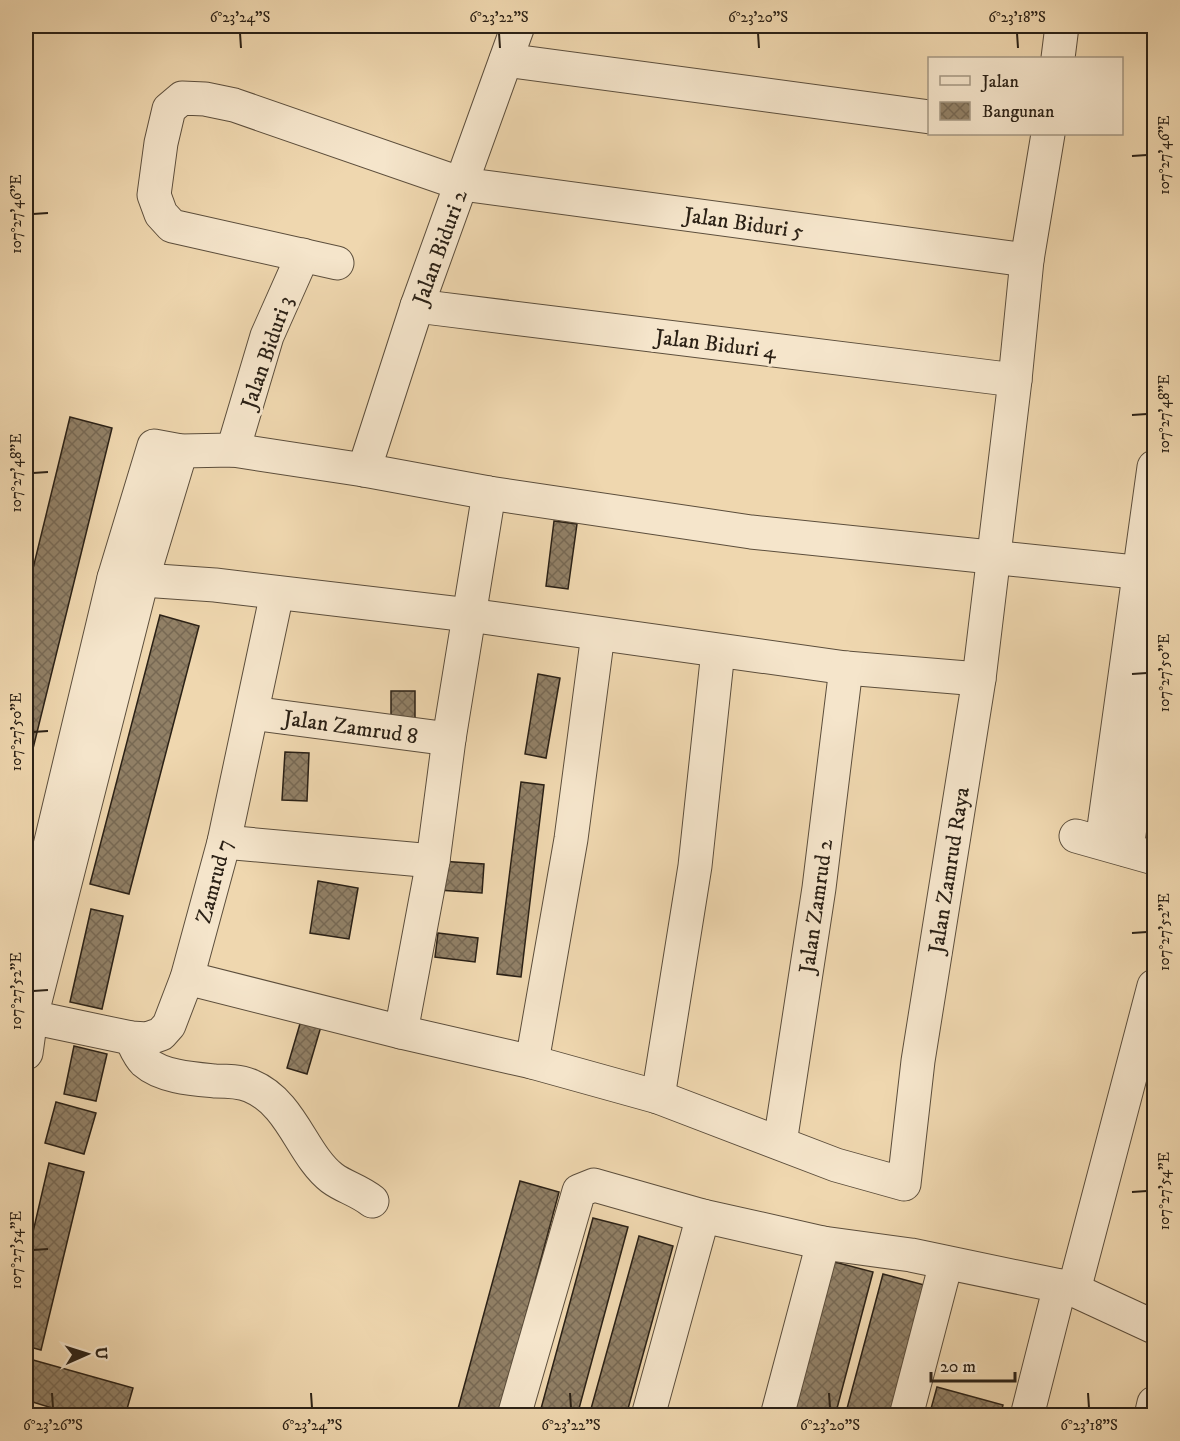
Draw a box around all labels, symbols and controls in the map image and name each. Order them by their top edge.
text: 6°23'24"S [210,8,270,27]
text: 6°23'22"S [469,8,529,27]
text: 6°23'20"S [728,8,788,27]
text: 6°23'18"S [988,8,1046,27]
legend [928,57,1123,135]
text: Jalan [980,71,1020,93]
text: Bangunan [982,101,1055,123]
text: 107°27'46"E [1155,115,1174,195]
text: 107°27'46"E [7,174,26,254]
street label: Jalan Biduri 2 [406,186,474,311]
street label: Jalan Biduri 5 [680,201,805,245]
street label: Jalan Biduri 3 [235,292,299,414]
street label: Jalan Biduri 4 [652,323,779,365]
text: 107°27'48"E [1155,374,1174,454]
text: 107°27'48"E [7,433,26,513]
text: 107°27'50"E [1155,633,1174,712]
text: 107°27'50"E [7,692,26,771]
street label: Jalan Zamrud 8 [280,704,420,750]
street label: Jalan Zamrud Raya [923,785,976,957]
street label: Zamrud 7 [190,836,239,926]
street label: Jalan Zamrud 2 [793,837,839,977]
text: 107°27'52"E [1155,893,1174,971]
text: 107°27'52"E [7,952,26,1030]
text: 107°27'54"E [1155,1151,1174,1230]
text: 107°27'54"E [7,1210,26,1289]
north arrow [57,1324,117,1384]
scale bar [931,1345,1015,1383]
text: U [91,1347,111,1361]
text: 20 m [940,1356,976,1378]
text: 6°23'26"S [23,1416,83,1435]
text: 6°23'24"S [282,1416,342,1435]
text: 6°23'22"S [541,1416,601,1435]
text: 6°23'20"S [800,1416,860,1435]
text: 6°23'18"S [1060,1416,1118,1435]

